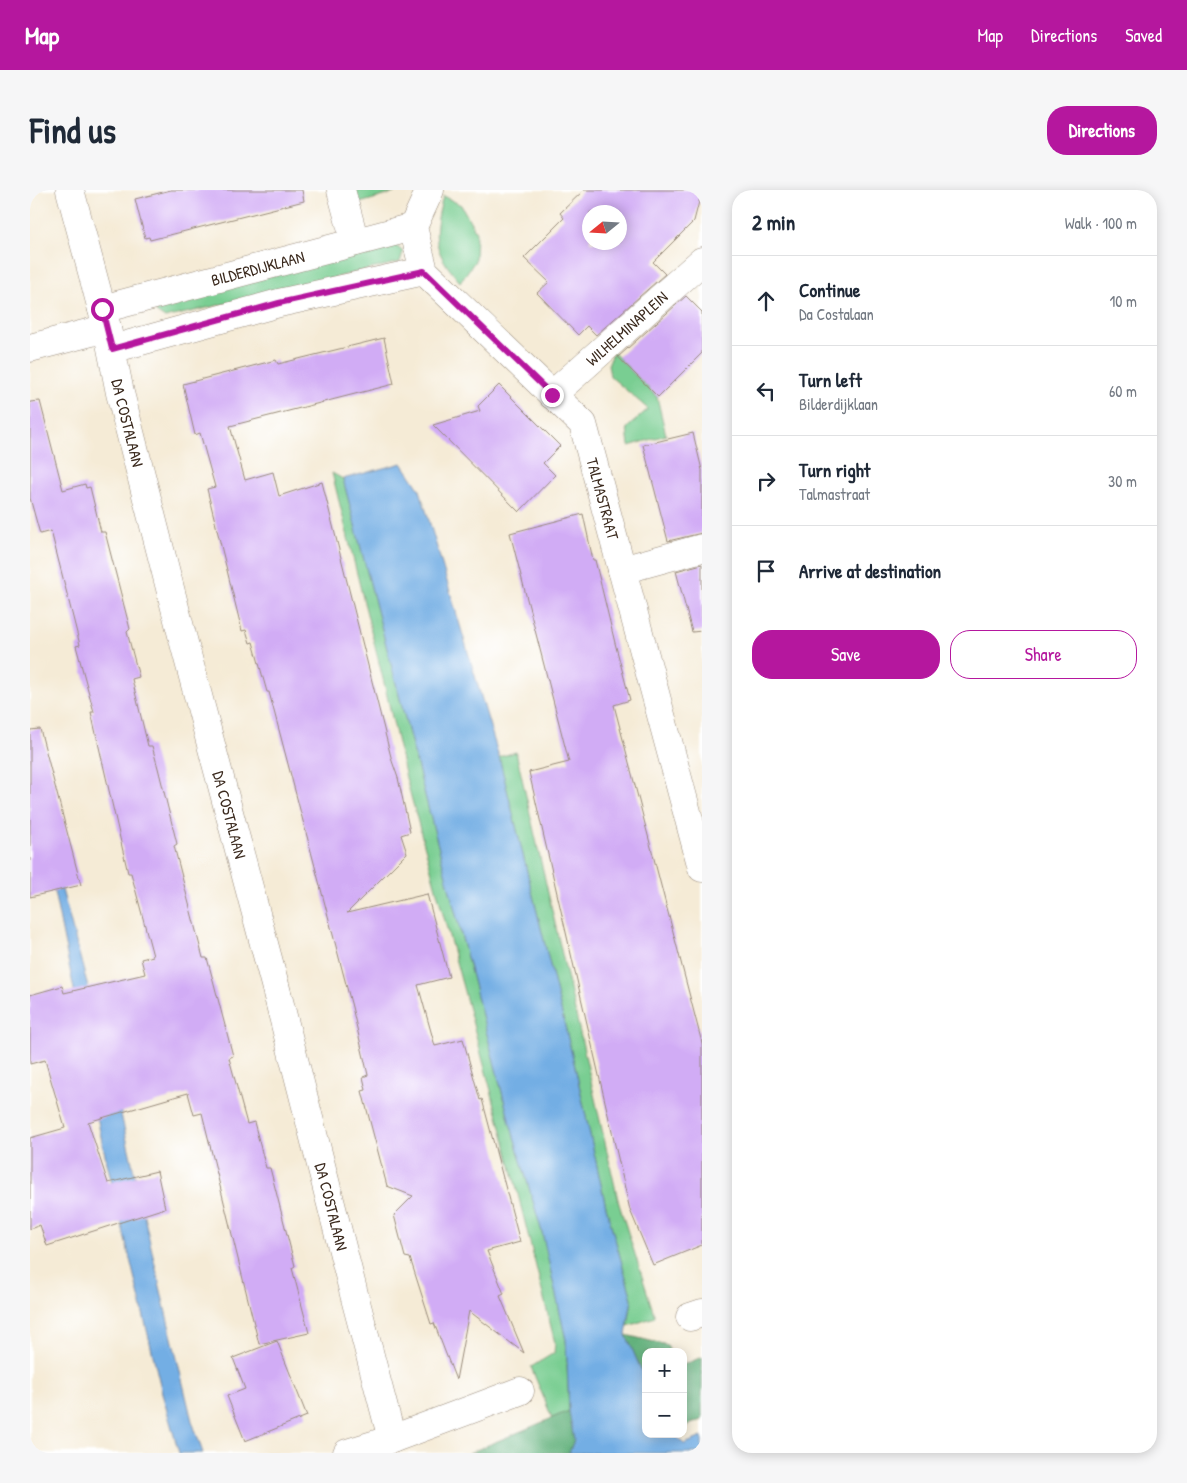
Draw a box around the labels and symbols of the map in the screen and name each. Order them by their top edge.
north arrow [582,205,627,250]
street label: BILDERDIJKLAAN [209,245,307,291]
street label: WILHELMINAPLEIN [581,286,672,371]
route start [91,298,114,321]
street label: DA COSTALAAN [106,377,149,469]
route end [541,384,564,407]
street label: TALMASTRAAT [582,455,625,542]
street label: DA COSTALAAN [208,769,252,861]
street label: DA COSTALAAN [310,1161,353,1253]

